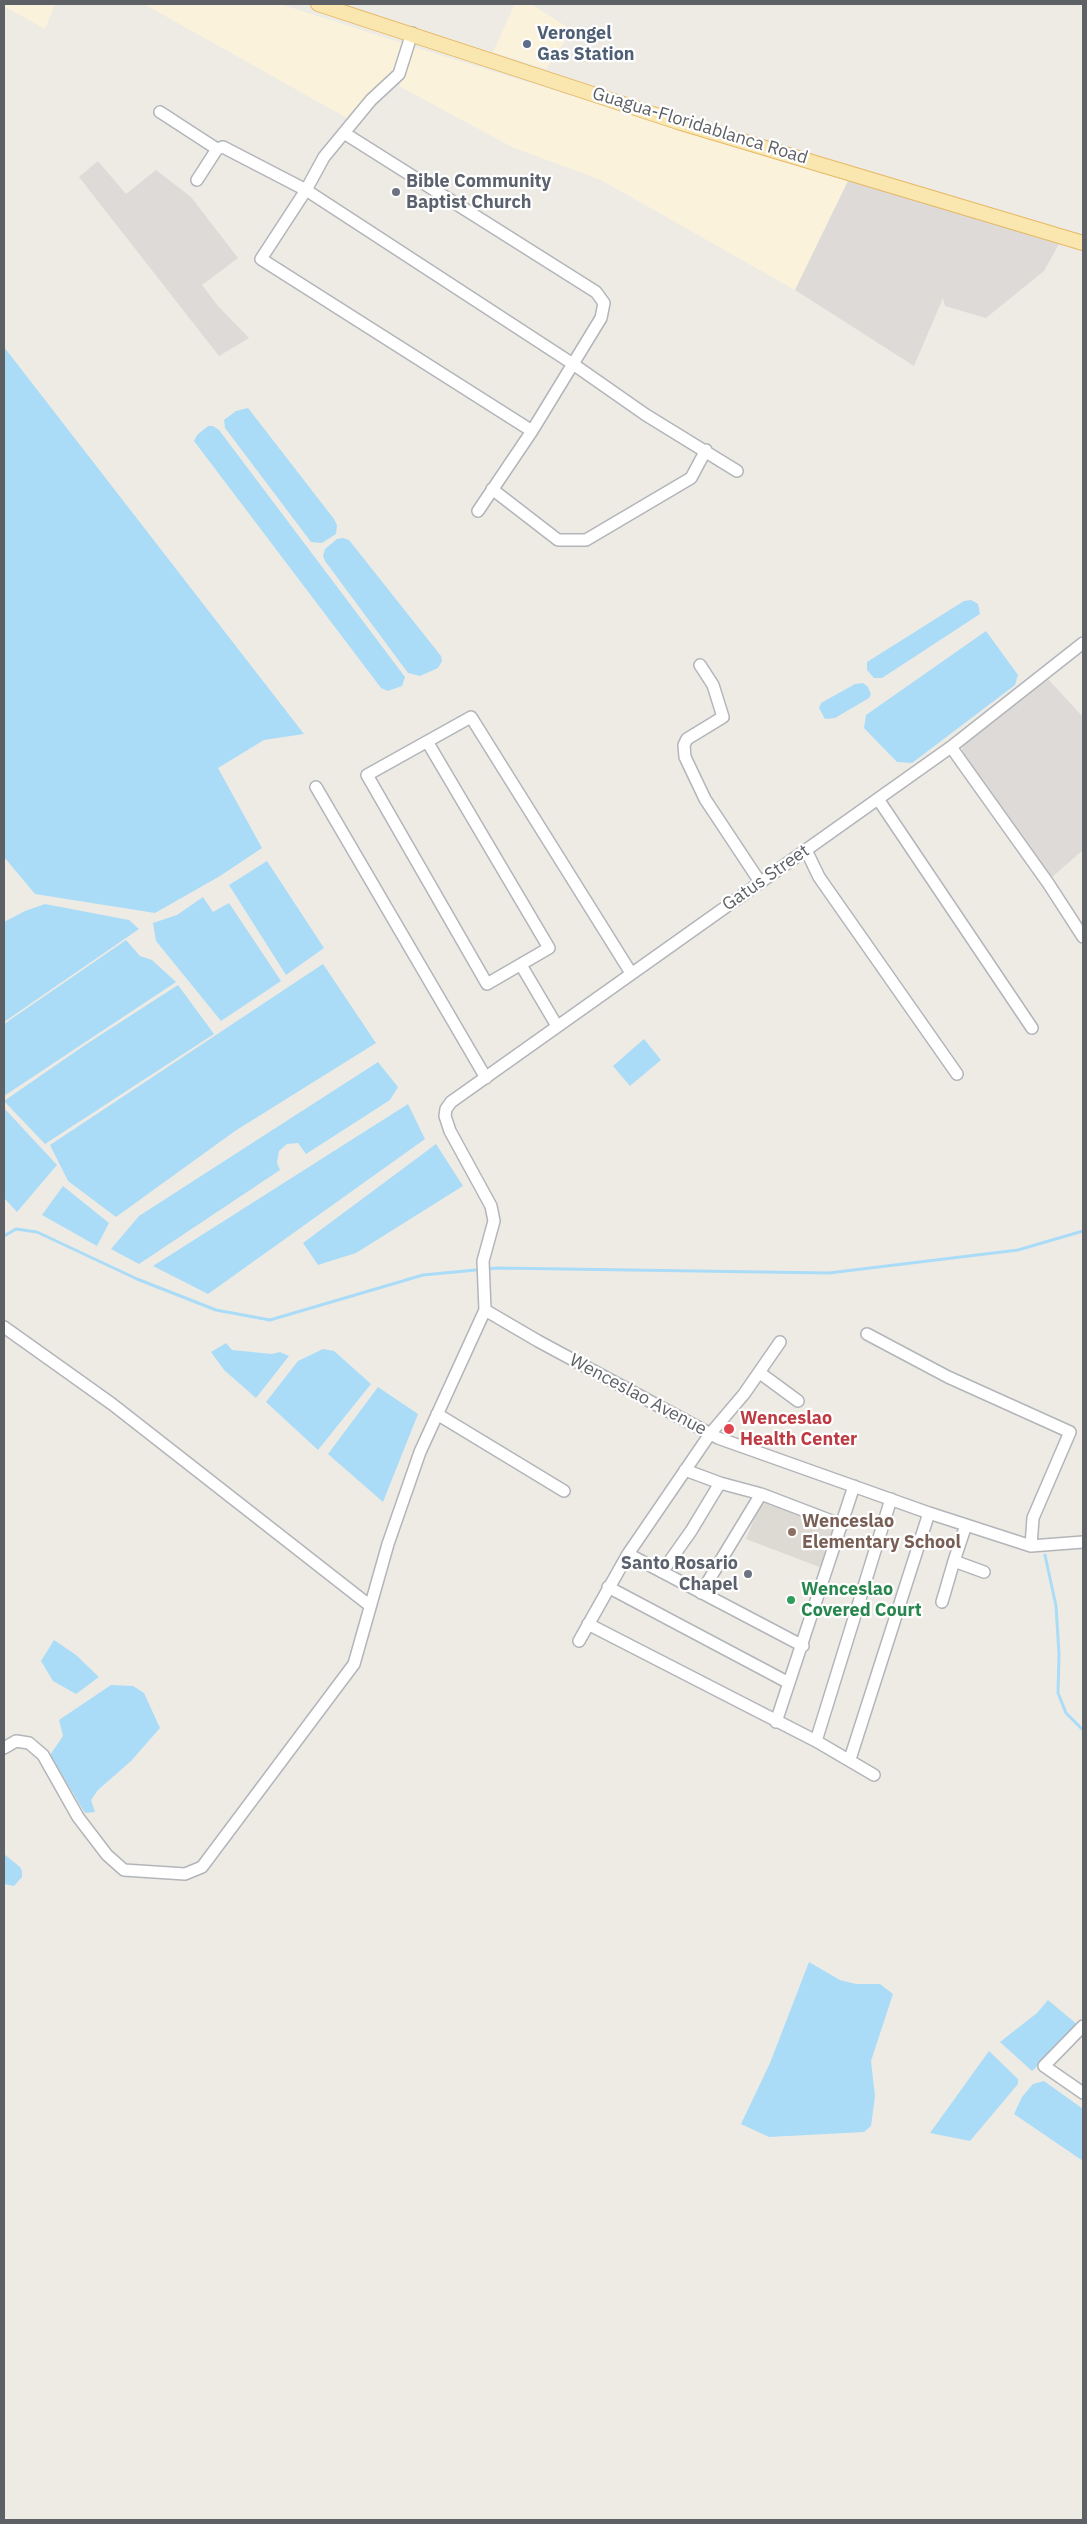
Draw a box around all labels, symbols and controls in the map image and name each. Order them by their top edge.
place label: Verongel Gas Station [537,23,635,66]
marker: Verongel Gas Station [521,38,533,50]
street label: Guagua-Floridablanca Road [590,83,810,169]
place label: Bible Community Baptist Church [406,171,551,213]
marker: Bible Community Baptist Church [390,186,402,198]
street label: Gatus Street [718,840,814,916]
street label: Wenceslao Avenue [566,1350,710,1440]
place label: Wenceslao Health Center [740,1408,857,1450]
marker: Wenceslao Health Center [722,1422,736,1436]
place label: Wenceslao Elementary School [802,1511,961,1554]
marker: Wenceslao Elementary School [786,1526,798,1538]
place label: Santo Rosario Chapel [621,1553,738,1596]
marker: Santo Rosario Chapel [742,1568,754,1580]
place label: Wenceslao Covered Court [801,1579,922,1622]
marker: Wenceslao Covered Court [785,1594,797,1606]

